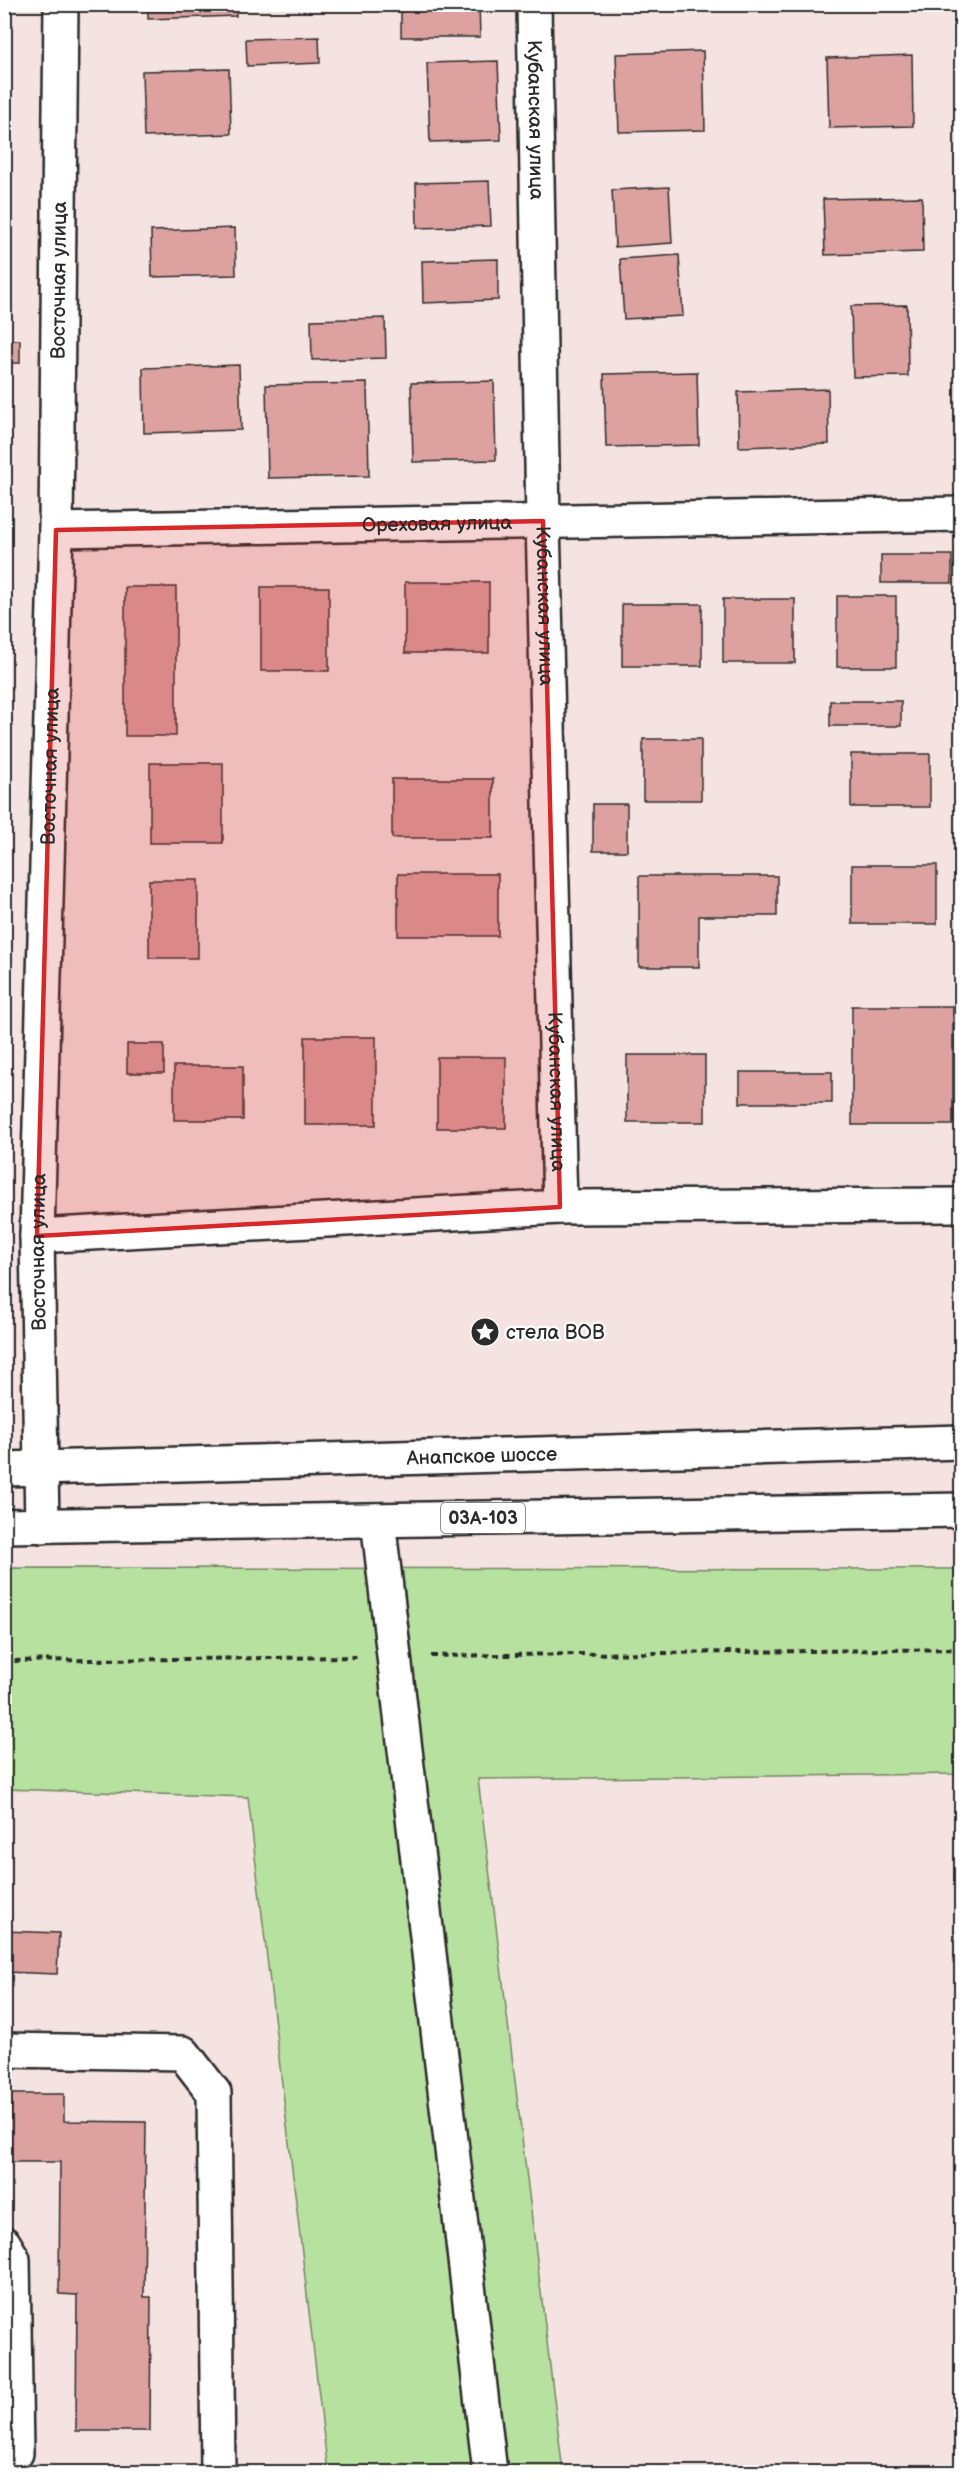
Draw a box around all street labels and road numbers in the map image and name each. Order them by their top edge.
street label: Кубанская улица [522,40,548,200]
street label: Восточная улица [47,201,72,359]
street label: Ореховая улица [362,511,512,538]
street label: Кубанская улица [530,526,558,686]
street label: Восточная улица [37,687,65,845]
street label: Кубанская улица [542,1011,570,1172]
street label: Восточная улица [26,1173,52,1331]
street label: Анапское шоссе [405,1442,557,1471]
road number: 03А-103 [441,1503,525,1533]

